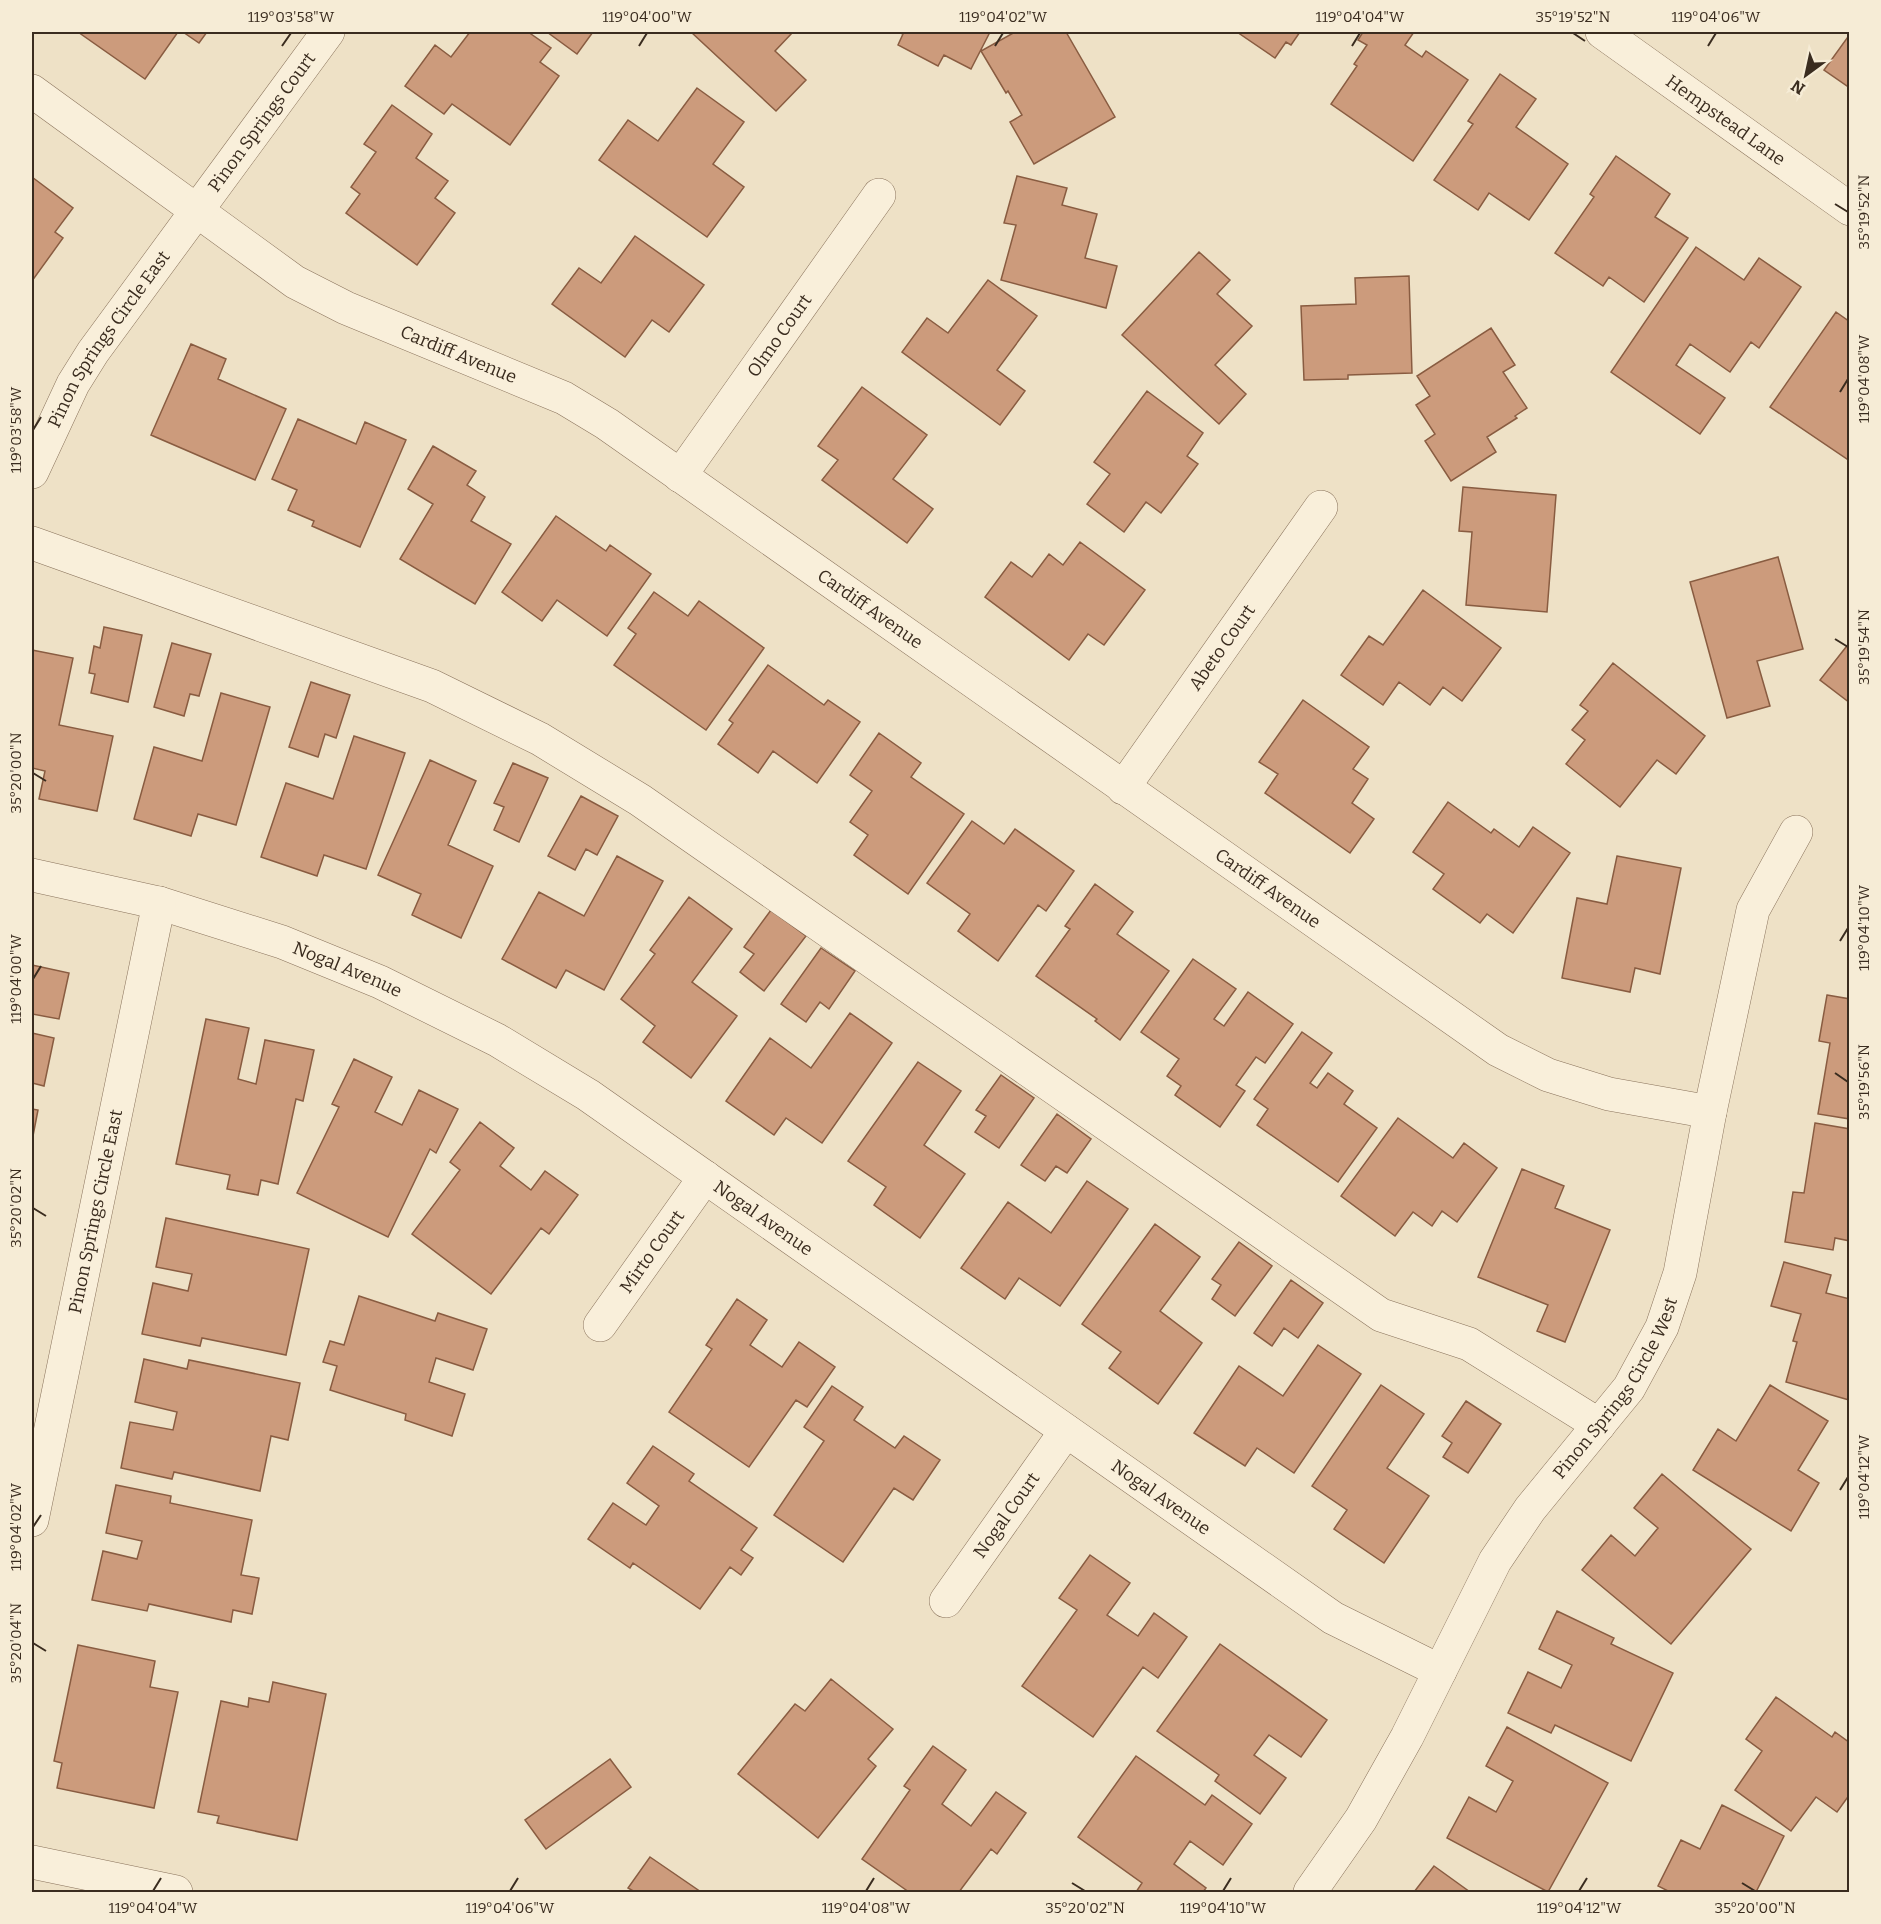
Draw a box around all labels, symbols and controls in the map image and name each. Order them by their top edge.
text: 119°03'58"W [248,8,335,26]
text: 119°04'00"W [602,8,692,26]
text: 119°04'02"W [959,8,1048,26]
text: 119°04'04"W [1316,8,1405,26]
text: 35°19'52"N [1536,8,1611,26]
text: 119°04'06"W [1672,8,1761,26]
north arrow [1776,45,1836,105]
street label: Pinon Springs Court [203,48,321,196]
street label: Hempstead Lane [1662,70,1790,170]
text: N [1788,76,1808,98]
text: 35°19'52"N [1855,174,1873,249]
street label: Pinon Springs Circle East [43,246,175,431]
street label: Olmo Court [742,289,817,381]
street label: Cardiff Avenue [397,321,520,388]
text: 119°04'08"W [1855,334,1873,423]
text: 119°03'58"W [7,386,25,473]
street label: Cardiff Avenue [813,564,927,654]
street label: Abeto Court [1184,600,1260,695]
text: 35°19'54"N [1855,609,1873,685]
text: 35°20'00"N [7,732,25,814]
street label: Cardiff Avenue [1211,844,1325,933]
text: 119°04'10"W [1855,884,1873,971]
text: 119°04'00"W [7,934,25,1024]
street label: Nogal Avenue [290,937,406,1002]
text: 35°19'56"N [1855,1044,1873,1120]
street label: Pinon Springs Circle East [64,1107,127,1315]
text: 35°20'02"N [7,1168,25,1248]
street label: Nogal Avenue [709,1176,817,1260]
street label: Mirto Court [615,1205,689,1297]
street label: Pinon Springs Circle West [1548,1294,1682,1483]
text: 119°04'12"W [1855,1434,1873,1519]
street label: Nogal Avenue [1107,1455,1215,1540]
street label: Nogal Court [969,1468,1045,1562]
text: 119°04'02"W [7,1482,25,1571]
text: 35°20'04"N [7,1603,25,1683]
text: 119°04'04"W [109,1899,198,1917]
text: 119°04'06"W [466,1899,555,1917]
text: 119°04'08"W [822,1899,911,1917]
text: 35°20'02"N [1045,1899,1125,1917]
text: 119°04'10"W [1180,1899,1267,1917]
text: 119°04'12"W [1537,1899,1622,1917]
text: 35°20'00"N [1714,1899,1796,1917]

